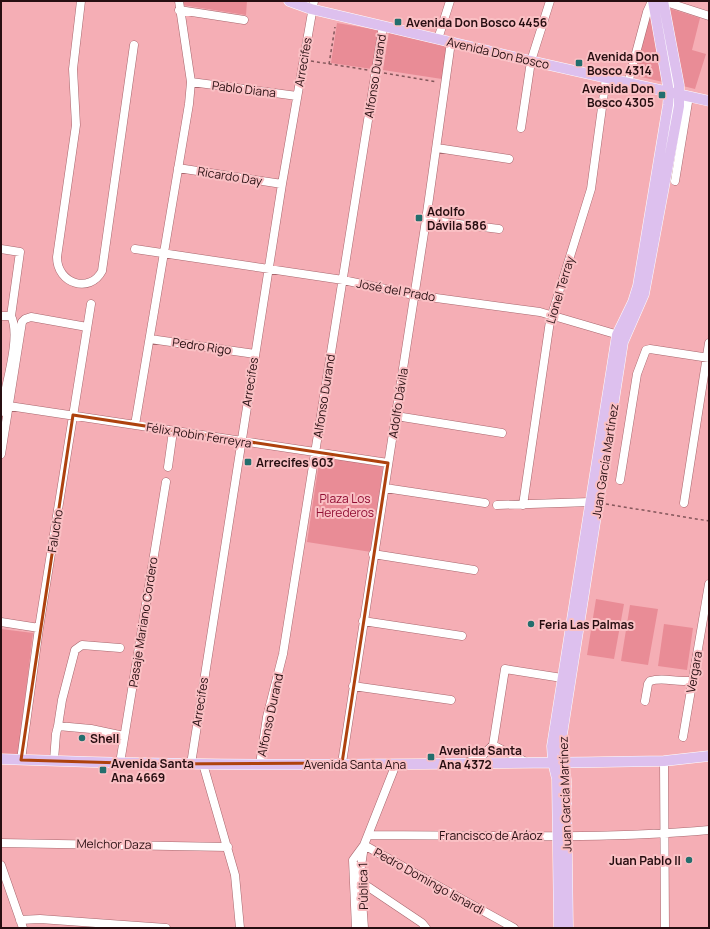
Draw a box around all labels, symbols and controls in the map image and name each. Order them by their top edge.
place label: Avenida Don Bosco 4456 [406,14,547,31]
marker: Avenida Don Bosco 4456 [393,17,403,27]
street label: Alfonso Durand [360,33,390,119]
street label: Avenida Don Bosco [445,33,551,73]
street label: Arrecifes [290,36,316,88]
place label: Avenida Don Bosco 4314 [587,48,659,79]
marker: Avenida Don Bosco 4314 [574,58,584,68]
street label: Pablo Diana [211,77,277,101]
place label: Avenida Don Bosco 4305 [582,80,654,111]
marker: Avenida Don Bosco 4305 [657,90,667,100]
street label: Ricardo Day [196,163,264,190]
place label: Adolfo Dávila 586 [427,203,487,234]
marker: Adolfo Dávila 586 [414,213,424,223]
street label: Lionel Terray [542,254,578,326]
street label: José del Prado [355,275,437,305]
street label: Pedro Rigo [171,333,233,359]
street label: Alfonso Durand [309,353,339,439]
street label: Arrecifes [238,356,262,408]
street label: Adolfo Dávila [384,367,412,439]
street label: Juan García Martínez [588,403,622,519]
street label: Félix Robin Ferreyra [145,418,253,452]
place label: Arrecifes 603 [256,454,334,471]
marker: Arrecifes 603 [243,457,253,467]
park label: Plaza Los Herederos [316,490,374,521]
street label: Falucho [43,508,67,554]
street label: Pasaje Mariano Cordero [124,556,162,688]
place label: Feria Las Palmas [539,616,634,633]
marker: Feria Las Palmas [526,619,536,629]
street label: Vergara [682,650,706,694]
street label: Alfonso Durand [253,672,287,758]
street label: Arrecifes [188,676,212,728]
place label: Shell [90,730,119,747]
marker: Shell [77,733,87,743]
street label: Juan García Martínez [554,736,576,852]
place label: Avenida Santa Ana 4372 [439,742,522,773]
marker: Avenida Santa Ana 4372 [426,752,436,762]
place label: Avenida Santa Ana 4669 [111,755,194,786]
street label: Avenida Santa Ana [304,756,406,773]
marker: Avenida Santa Ana 4669 [98,765,108,775]
street label: Francisco de Aráoz [439,827,543,844]
street label: Melchor Daza [76,835,152,853]
street label: Pedro Domingo Isnardi [371,844,487,918]
place label: Juan Pablo II [609,852,681,869]
marker: Juan Pablo II [684,855,694,865]
street label: Pública 1 [354,862,372,910]

